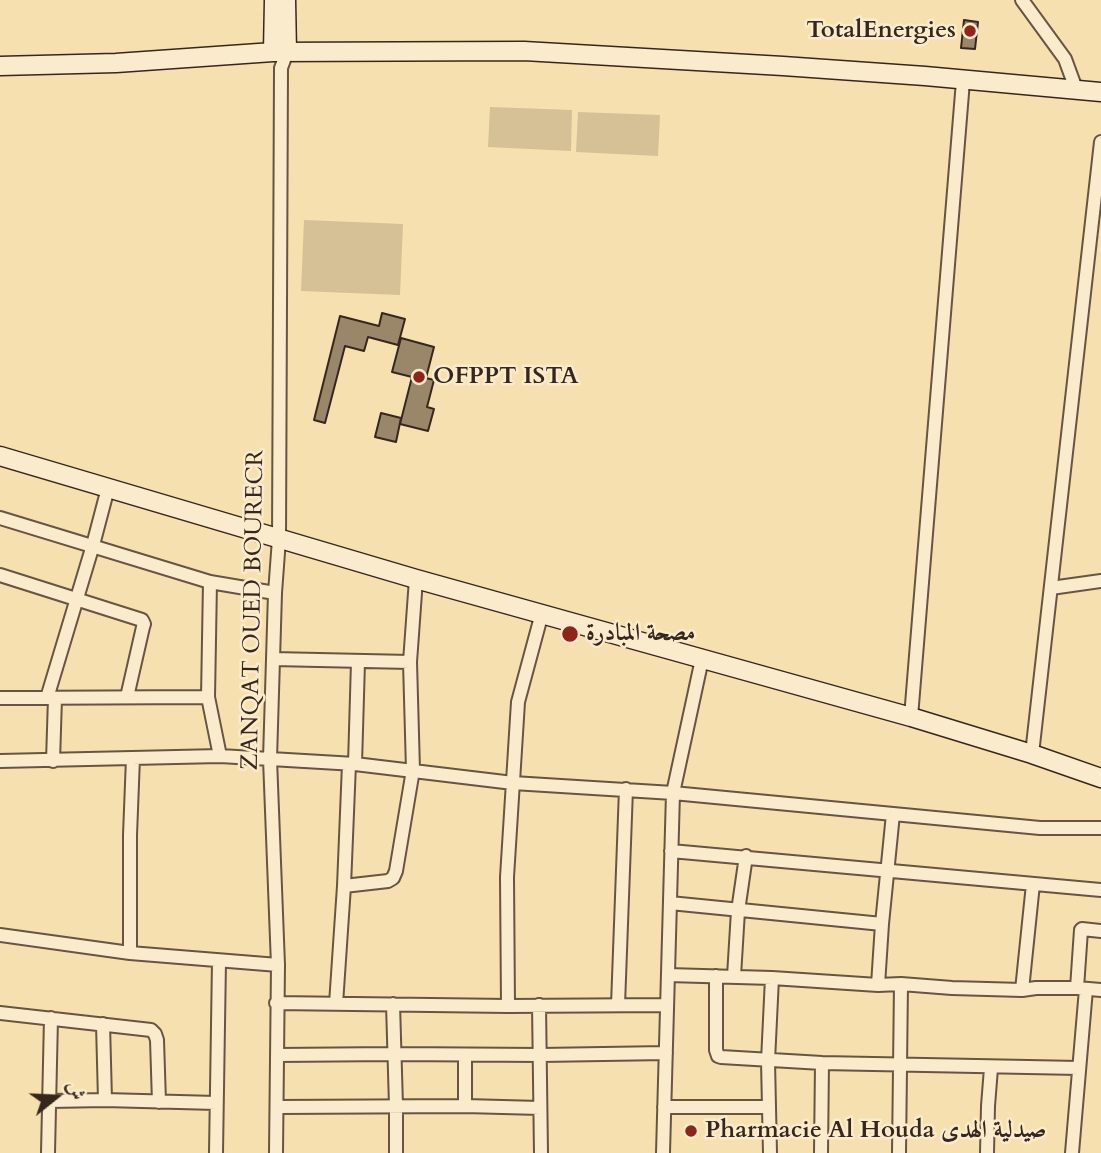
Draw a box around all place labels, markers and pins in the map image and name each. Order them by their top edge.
place label: TotalEnergies [806,17,956,45]
marker: TotalEnergies [962,23,978,39]
place label: OFPPT ISTA [433,363,579,391]
marker: OFPPT ISTA [411,369,427,385]
place label: مصحة المبادرة [586,620,695,648]
marker: مصحة المبادرة [560,624,580,644]
place label: Pharmacie Al Houda صيدلية الهدى [705,1117,1047,1145]
marker: Pharmacie Al Houda صيدلية الهدى [683,1123,699,1139]

